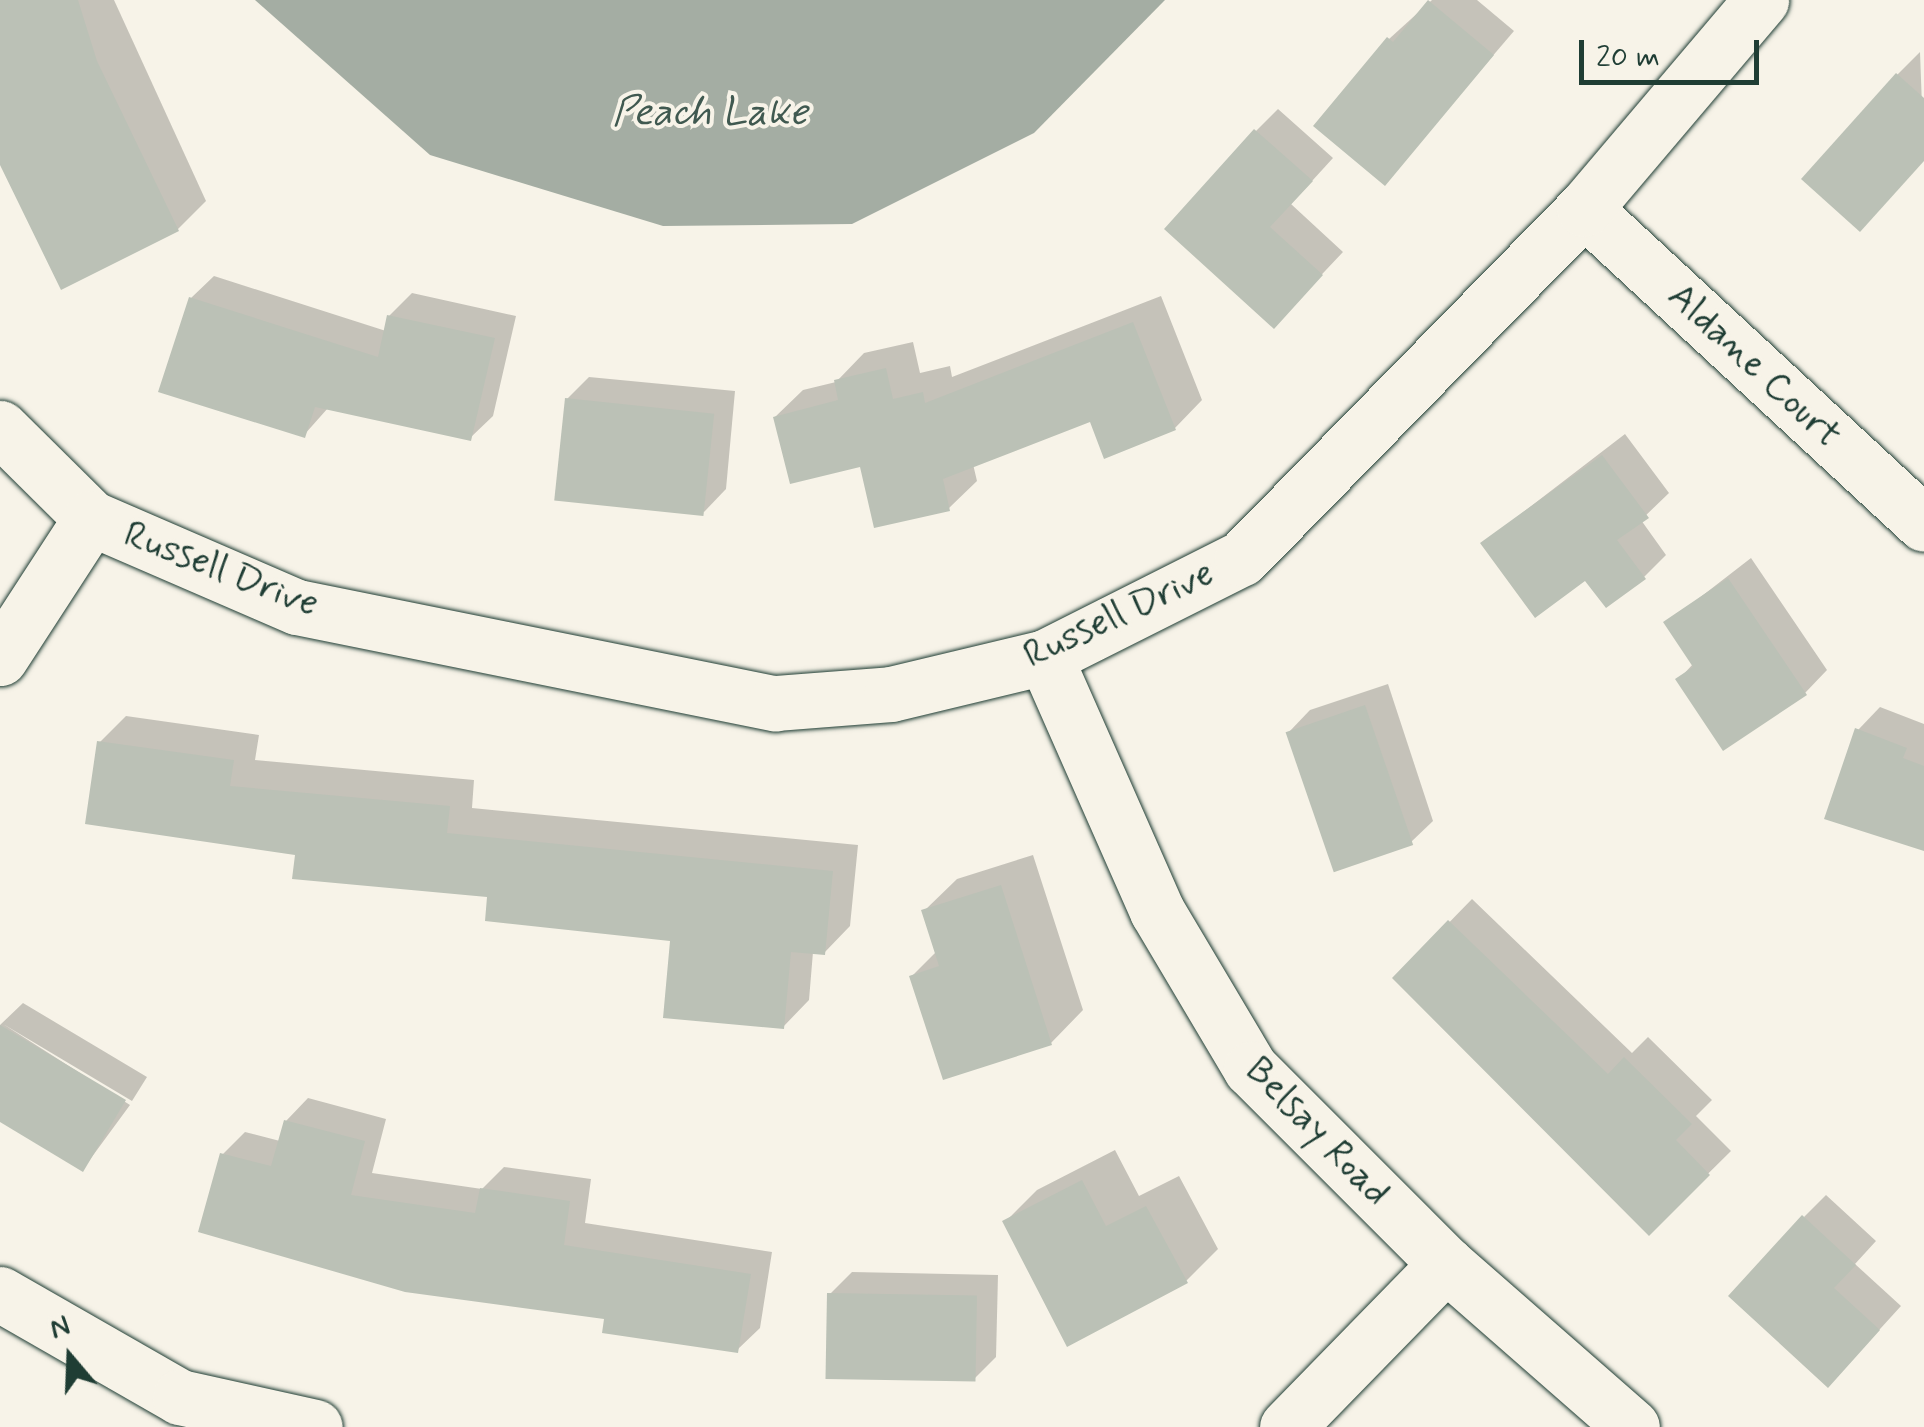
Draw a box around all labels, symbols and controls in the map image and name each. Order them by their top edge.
scale bar [1584,20,1764,82]
text: 20 m [1596,38,1660,77]
water label: Peach Lake [612,89,808,137]
street label: Aldane Court [1658,274,1850,458]
street label: Russell Drive [119,513,323,627]
street label: Russell Drive [1018,552,1220,678]
street label: Belsay Road [1235,1048,1399,1216]
north arrow [20,1307,120,1407]
text: N [45,1308,75,1349]

